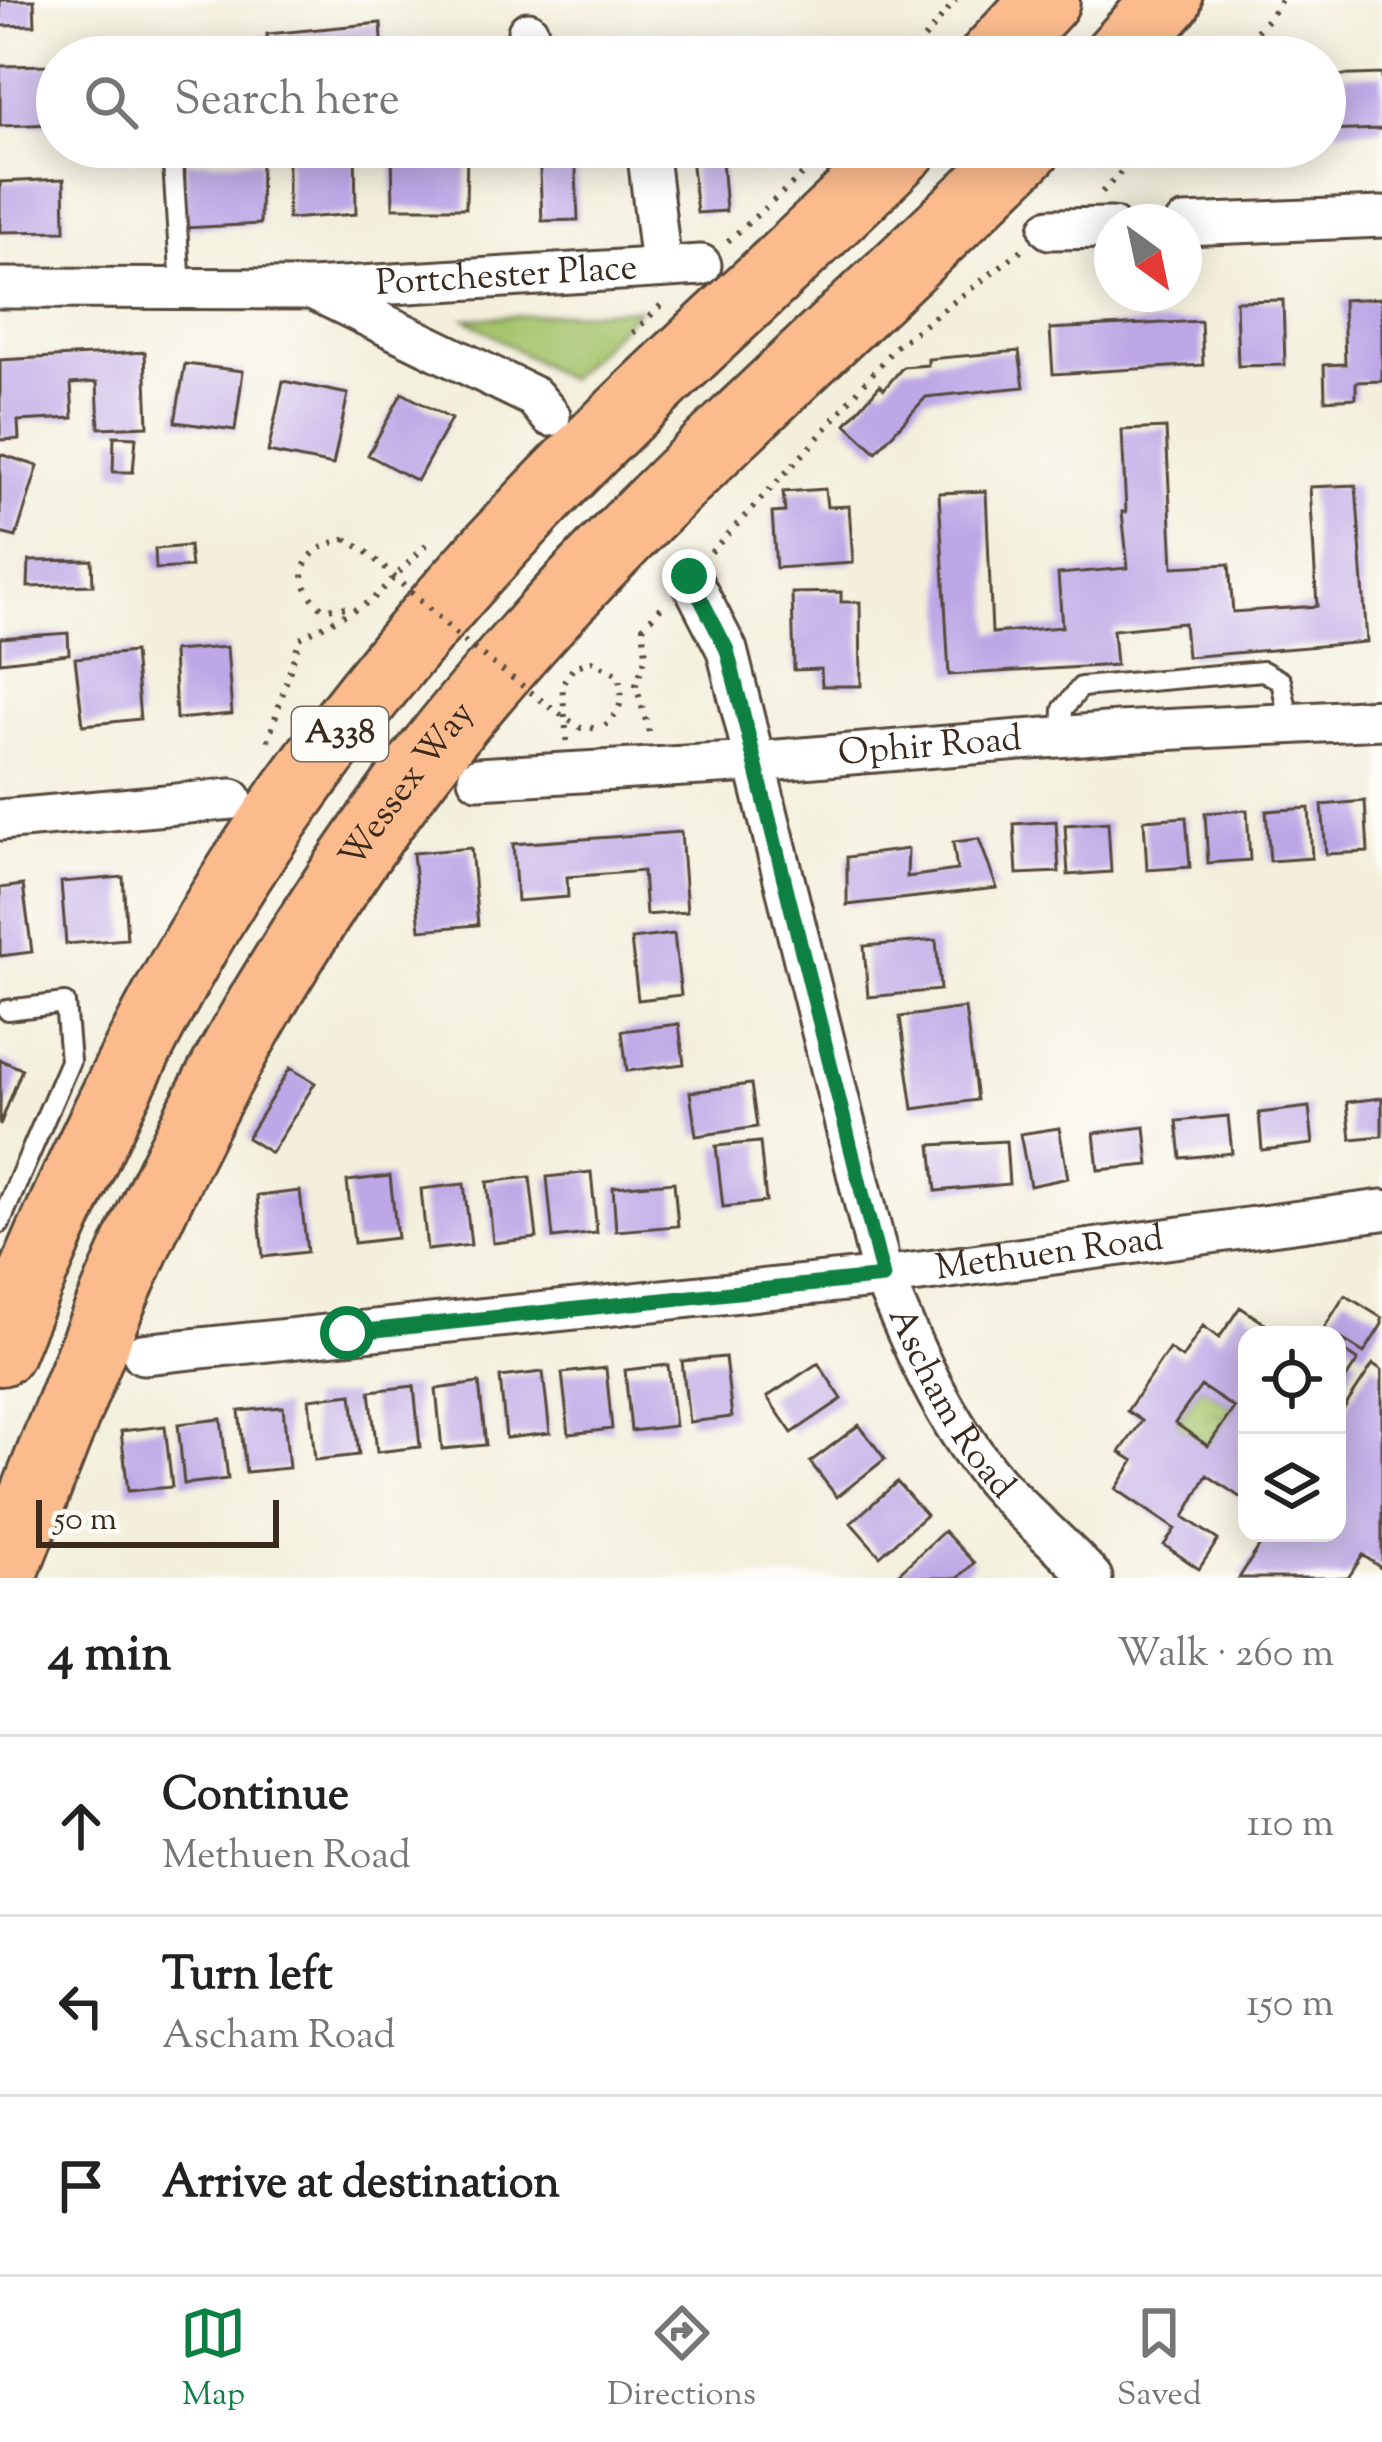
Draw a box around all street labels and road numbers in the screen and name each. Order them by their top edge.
street label: Portchester Place [374,243,639,311]
street label: Wessex Way [328,691,488,880]
road number: A338 [292,707,388,761]
street label: Ophir Road [836,714,1024,781]
street label: Methuen Road [932,1214,1167,1296]
street label: Ascham Road [873,1300,1026,1512]

